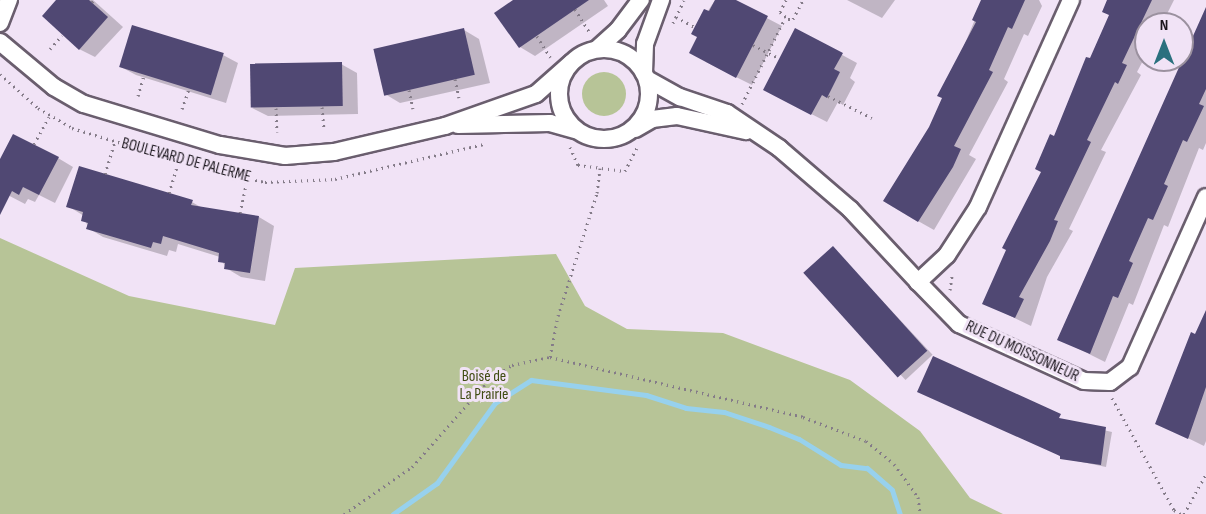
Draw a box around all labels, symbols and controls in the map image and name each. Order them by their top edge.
north arrow [1134,12,1194,72]
text: N [1160,16,1168,35]
street label: BOULEVARD DE PALERME [119,135,253,187]
street label: RUE DU MOISSONNEUR [962,317,1082,387]
park label: Boisé de La Prairie [460,367,508,405]

